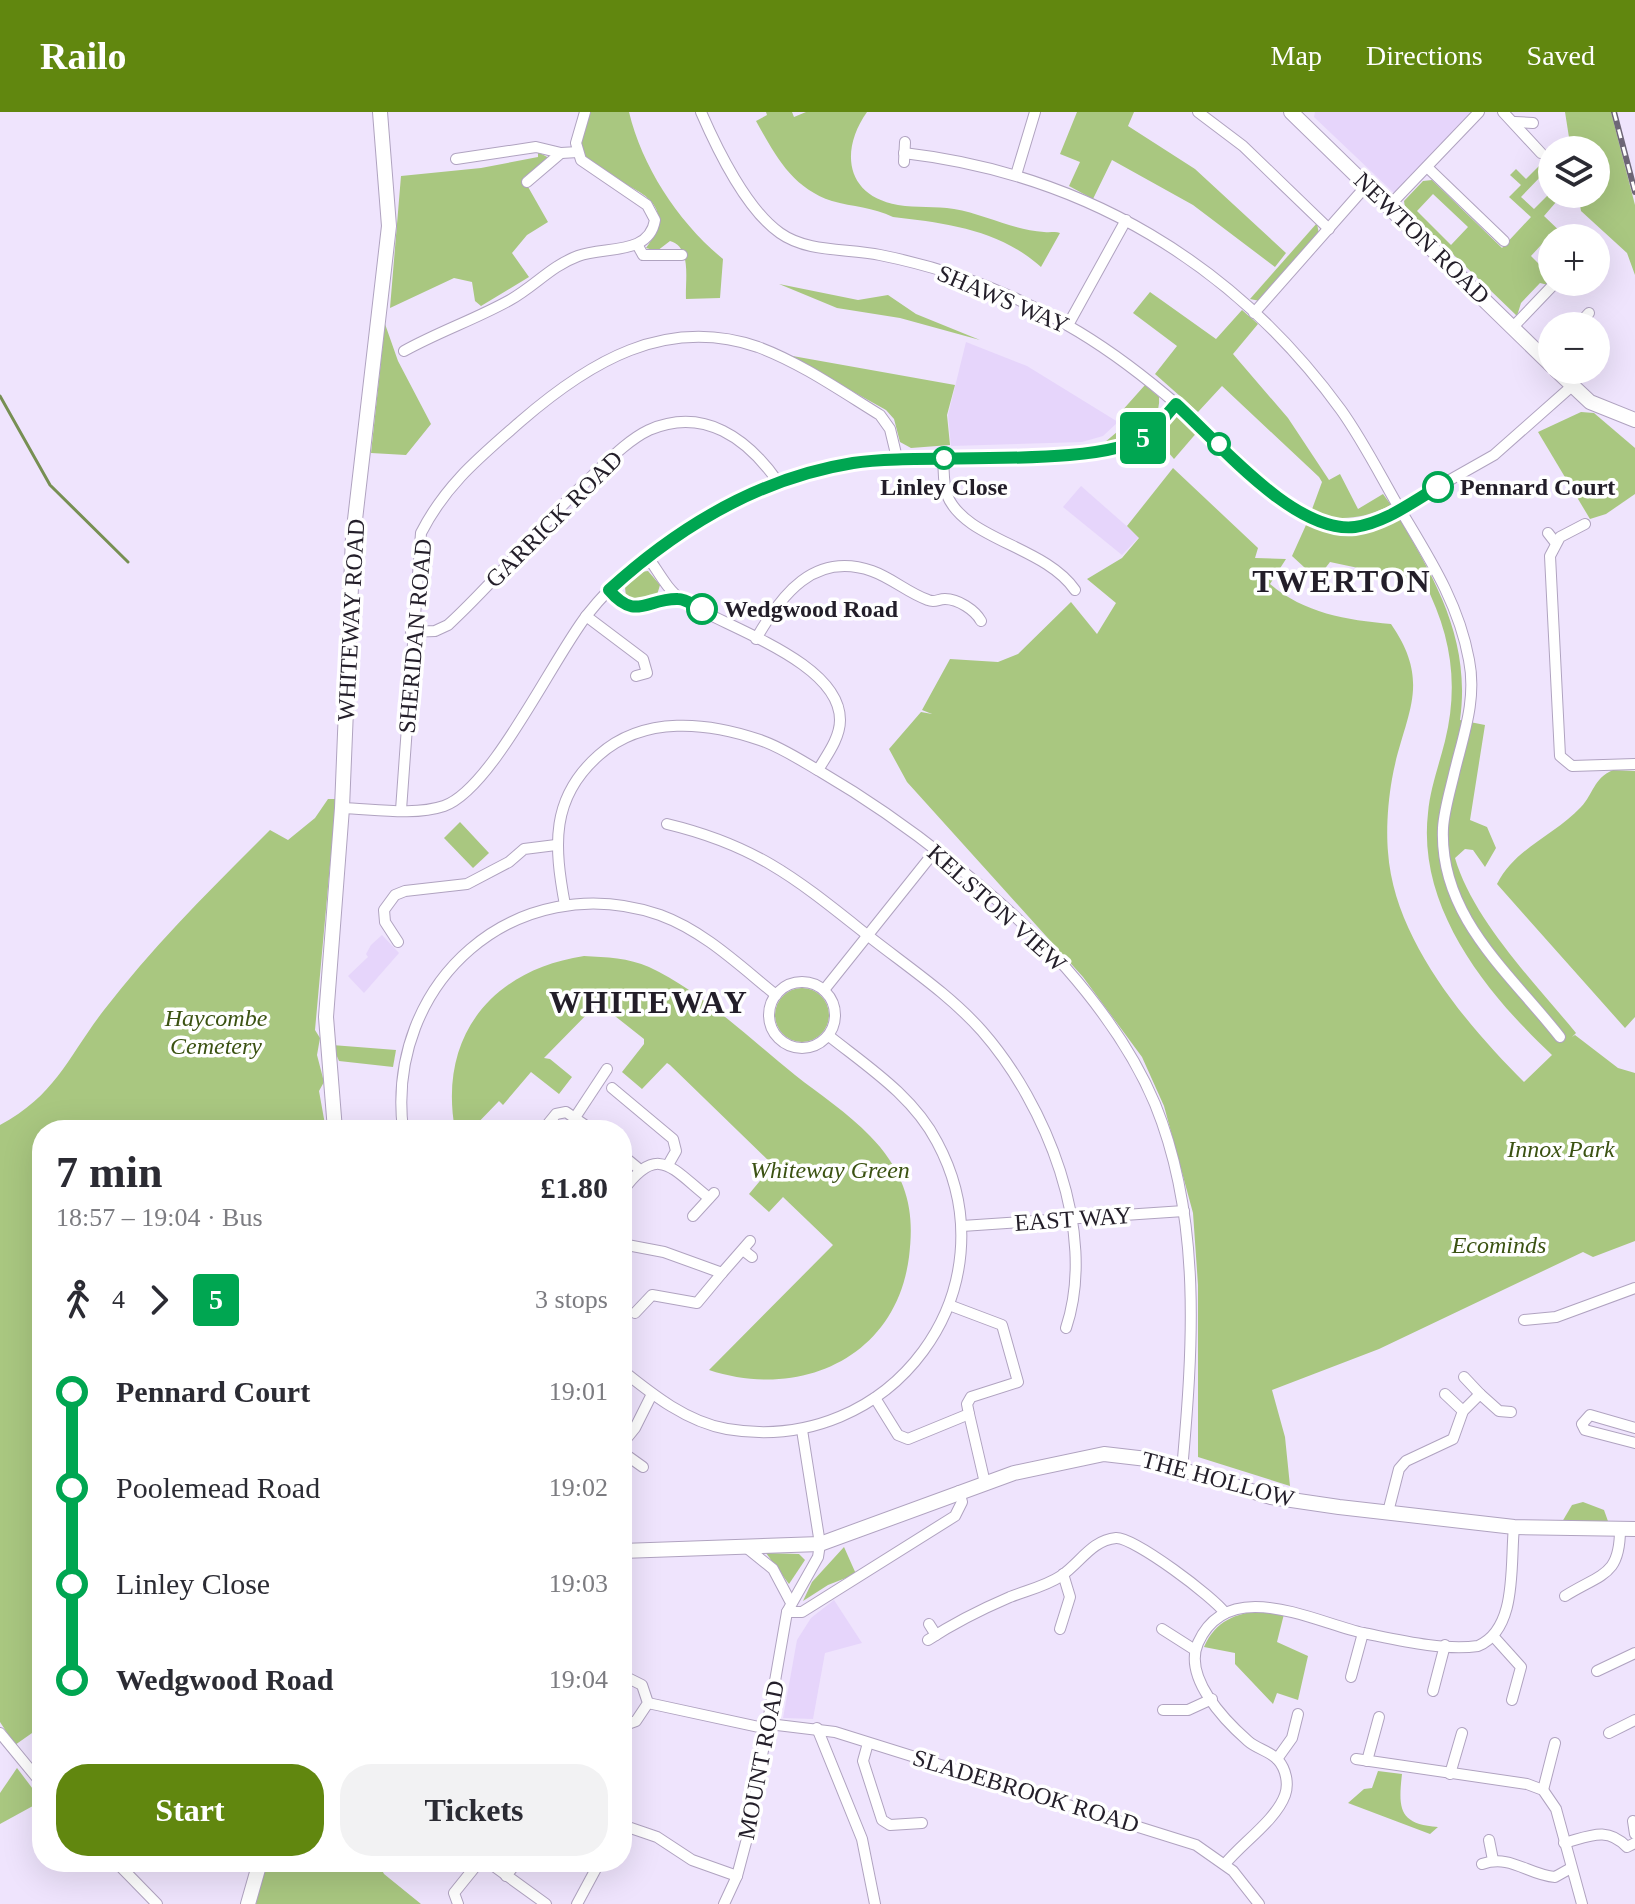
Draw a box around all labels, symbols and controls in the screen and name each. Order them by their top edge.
text: Railo [40,35,127,77]
text: Map [1271,40,1322,71]
text: Directions [1366,40,1483,71]
text: Saved [1527,40,1595,71]
map controls [1538,136,1610,384]
button: layers [1538,136,1610,208]
street label: NEWTON ROAD [1349,167,1495,309]
button: + [1538,224,1610,296]
street label: SHAWS WAY [933,260,1073,338]
button: − [1538,312,1610,384]
line badge: 5 [1117,412,1169,464]
text: 5 [1136,422,1150,453]
unlabelled marker [1208,433,1230,455]
street label: GARRICK ROAD [480,445,628,593]
marker: Linley Close [933,447,955,469]
marker: Pennard Court [1423,472,1453,502]
place label: Linley Close [880,474,1008,500]
place label: Pennard Court [1460,474,1615,500]
street label: WHITEWAY ROAD [333,518,369,722]
street label: SHERIDAN ROAD [394,538,436,734]
district label: TWERTON [1252,563,1432,599]
marker: Wedgwood Road [687,594,717,624]
place label: Wedgwood Road [724,596,899,622]
street label: KELSTON VIEW [922,839,1072,977]
district label: WHITEWAY [549,984,749,1020]
park label: Haycombe Cemetery [164,1005,268,1059]
park label: Innox Park [1506,1136,1615,1162]
text: 7 min [56,1148,162,1197]
park label: Whiteway Green [750,1157,910,1183]
text: £1.80 [541,1171,608,1204]
street label: EAST WAY [1013,1202,1133,1236]
text: 18:57 – 19:04 · Bus [56,1203,263,1232]
park label: Ecominds [1451,1232,1546,1258]
icon: walk [56,1278,100,1322]
icon: forward [137,1278,181,1322]
text: 5 [209,1284,223,1315]
text: 4 [112,1285,125,1314]
text: 3 stops [535,1285,608,1314]
text: Pennard Court [116,1375,310,1408]
text: 19:01 [549,1377,608,1406]
street label: THE HOLLOW [1139,1446,1297,1512]
text: Poolemead Road [116,1471,320,1504]
text: 19:02 [549,1473,608,1502]
text: Linley Close [116,1567,270,1600]
text: 19:03 [549,1569,608,1598]
text: Wedgwood Road [116,1663,334,1696]
text: 19:04 [549,1665,608,1694]
street label: MOUNT ROAD [733,1678,789,1842]
street label: SLADEBROOK ROAD [910,1744,1142,1838]
button: Start [56,1764,324,1856]
button: Tickets [340,1764,608,1856]

